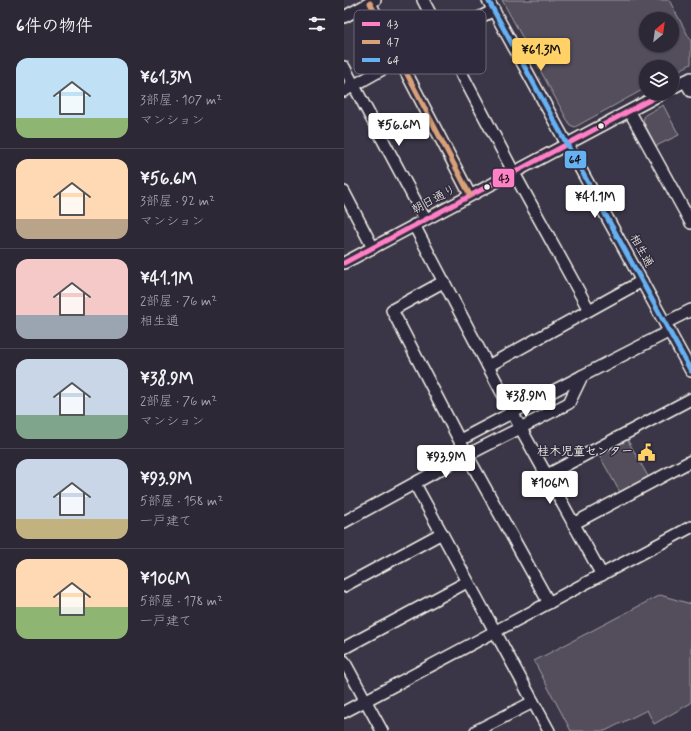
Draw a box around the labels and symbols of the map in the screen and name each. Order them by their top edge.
legend [354,10,486,74]
north arrow [639,12,679,52]
text: 43 [387,18,398,32]
text: 47 [387,36,399,50]
pin: ¥61.3M [508,38,574,72]
text: 64 [387,54,400,68]
pin: ¥56.6M [366,113,432,147]
unlabelled marker [596,121,606,131]
line badge: 64 [564,150,587,169]
text: 64 [569,153,581,167]
line badge: 43 [492,168,515,188]
text: 43 [498,172,510,186]
street label: 朝日通り [409,182,459,218]
unlabelled marker [482,182,492,192]
pin: ¥41.1M [562,185,628,219]
street label: 相生通 [625,231,657,271]
pin: ¥38.9M [493,384,559,418]
public building icon: 桂木児童センター [636,442,656,462]
place label: 桂木児童センター [537,444,633,460]
pin: ¥93.9M [413,445,479,479]
pin: ¥106M [522,471,578,505]

